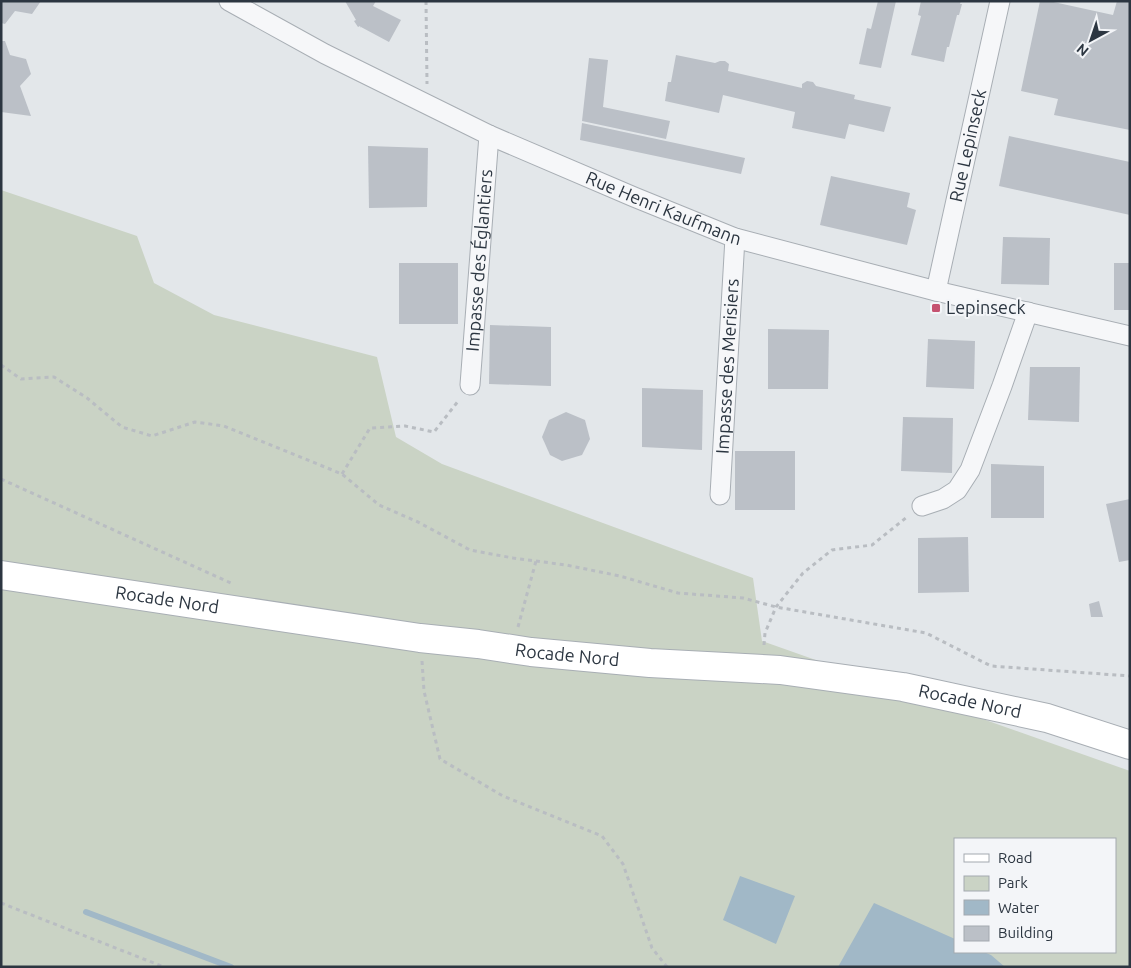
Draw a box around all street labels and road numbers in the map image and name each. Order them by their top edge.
street label: Rue Lepinseck [945,87,989,204]
street label: Rue Henri Kaufmann [583,167,744,248]
street label: Impasse des Églantiers [462,168,495,352]
street label: Impasse des Merisiers [711,278,742,454]
street label: Rocade Nord [114,581,221,617]
street label: Rocade Nord [514,639,620,669]
street label: Rocade Nord [917,680,1023,721]

